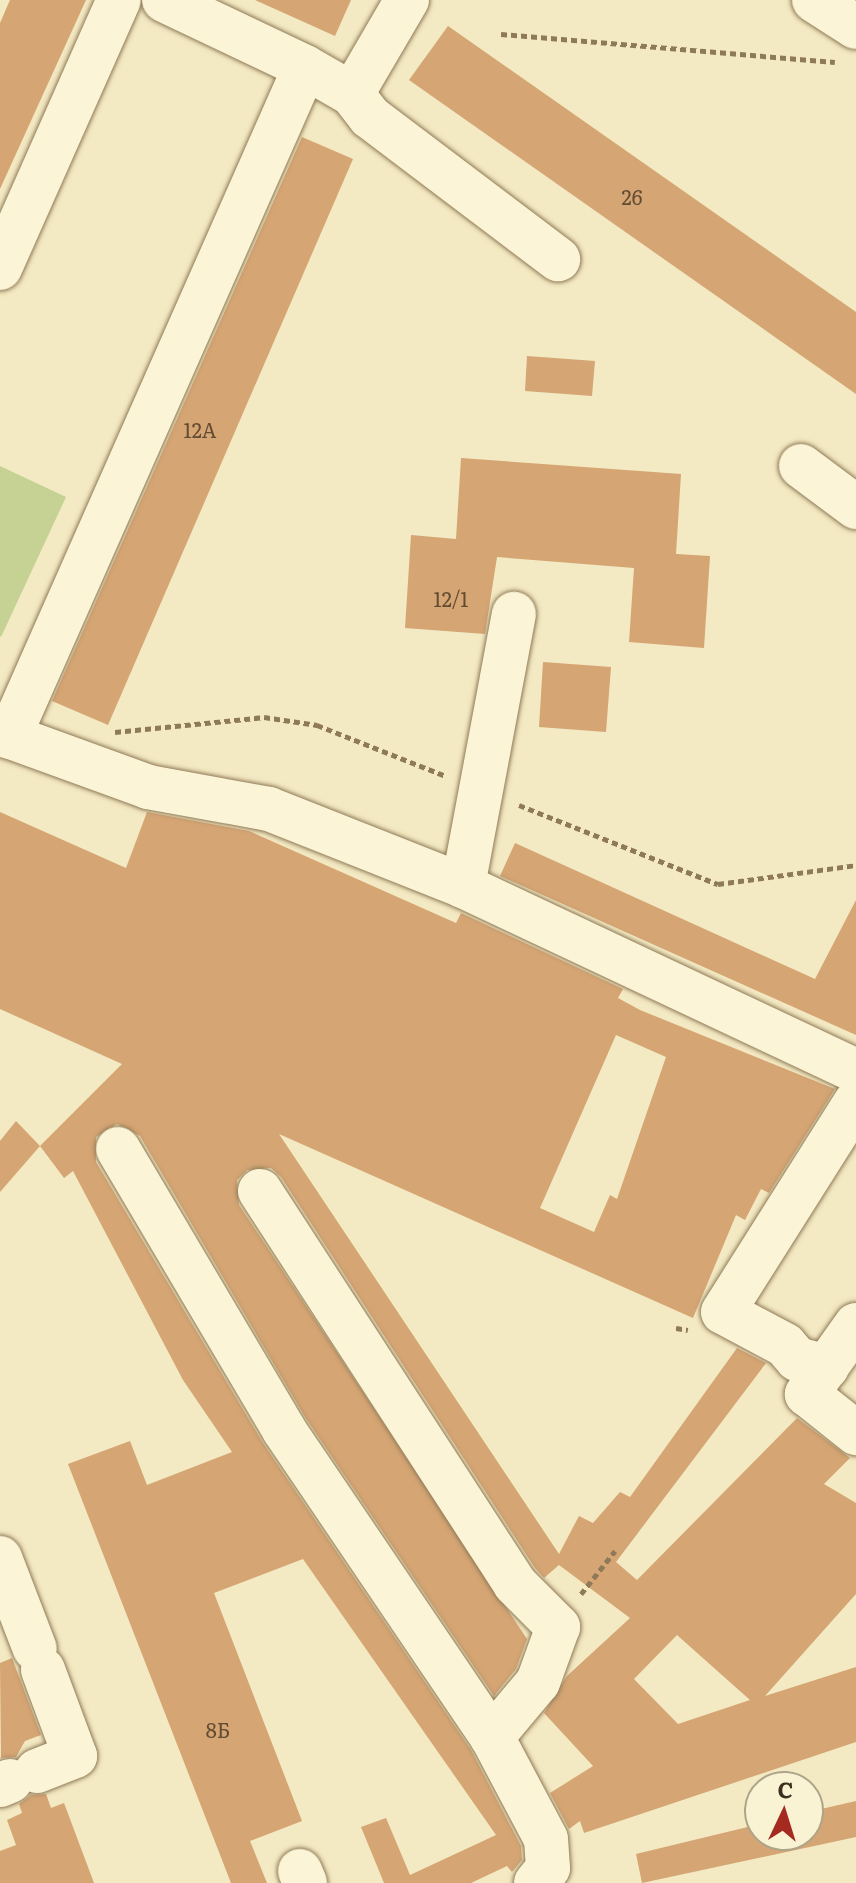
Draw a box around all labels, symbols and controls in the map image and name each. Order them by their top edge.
house number: 26 [622,184,642,208]
house number: 12А [184,417,216,441]
house number: 12/1 [434,586,468,610]
house number: 8Б [206,1717,230,1741]
north arrow [744,1771,824,1851]
text: С [777,1772,795,1806]

